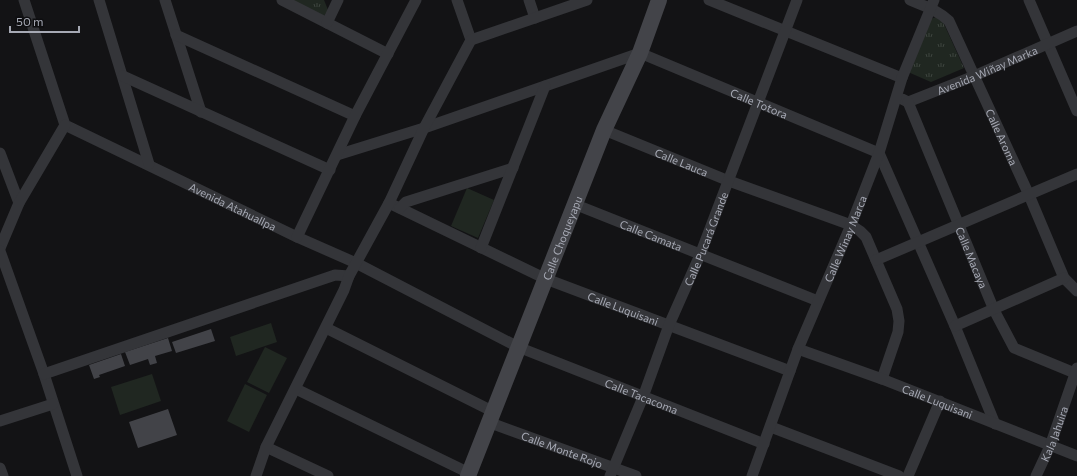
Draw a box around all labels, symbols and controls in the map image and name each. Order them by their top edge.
scale bar [10,8,79,34]
text: 50 m [16,14,44,28]
street label: Avenida Wiñay Marka [935,43,1039,97]
street label: Calle Totora [729,85,790,121]
street label: Calle Aroma [984,107,1021,167]
street label: Calle Lauca [653,145,710,178]
street label: Avenida Atahuallpa [187,179,279,233]
street label: Calle Pucará Grande [681,190,730,287]
street label: Calle Choqueyapu [539,194,584,282]
street label: Calle Winay Marca [821,194,868,284]
street label: Calle Camata [618,216,684,253]
street label: Calle Macaya [954,225,991,290]
street label: Calle Luquisani [586,289,661,327]
street label: Calle Tacacoma [603,376,680,416]
street label: Calle Luquisani [901,381,975,421]
street label: Kala Jahuira [1037,404,1070,463]
street label: Calle Monte Rojo [520,428,605,470]

